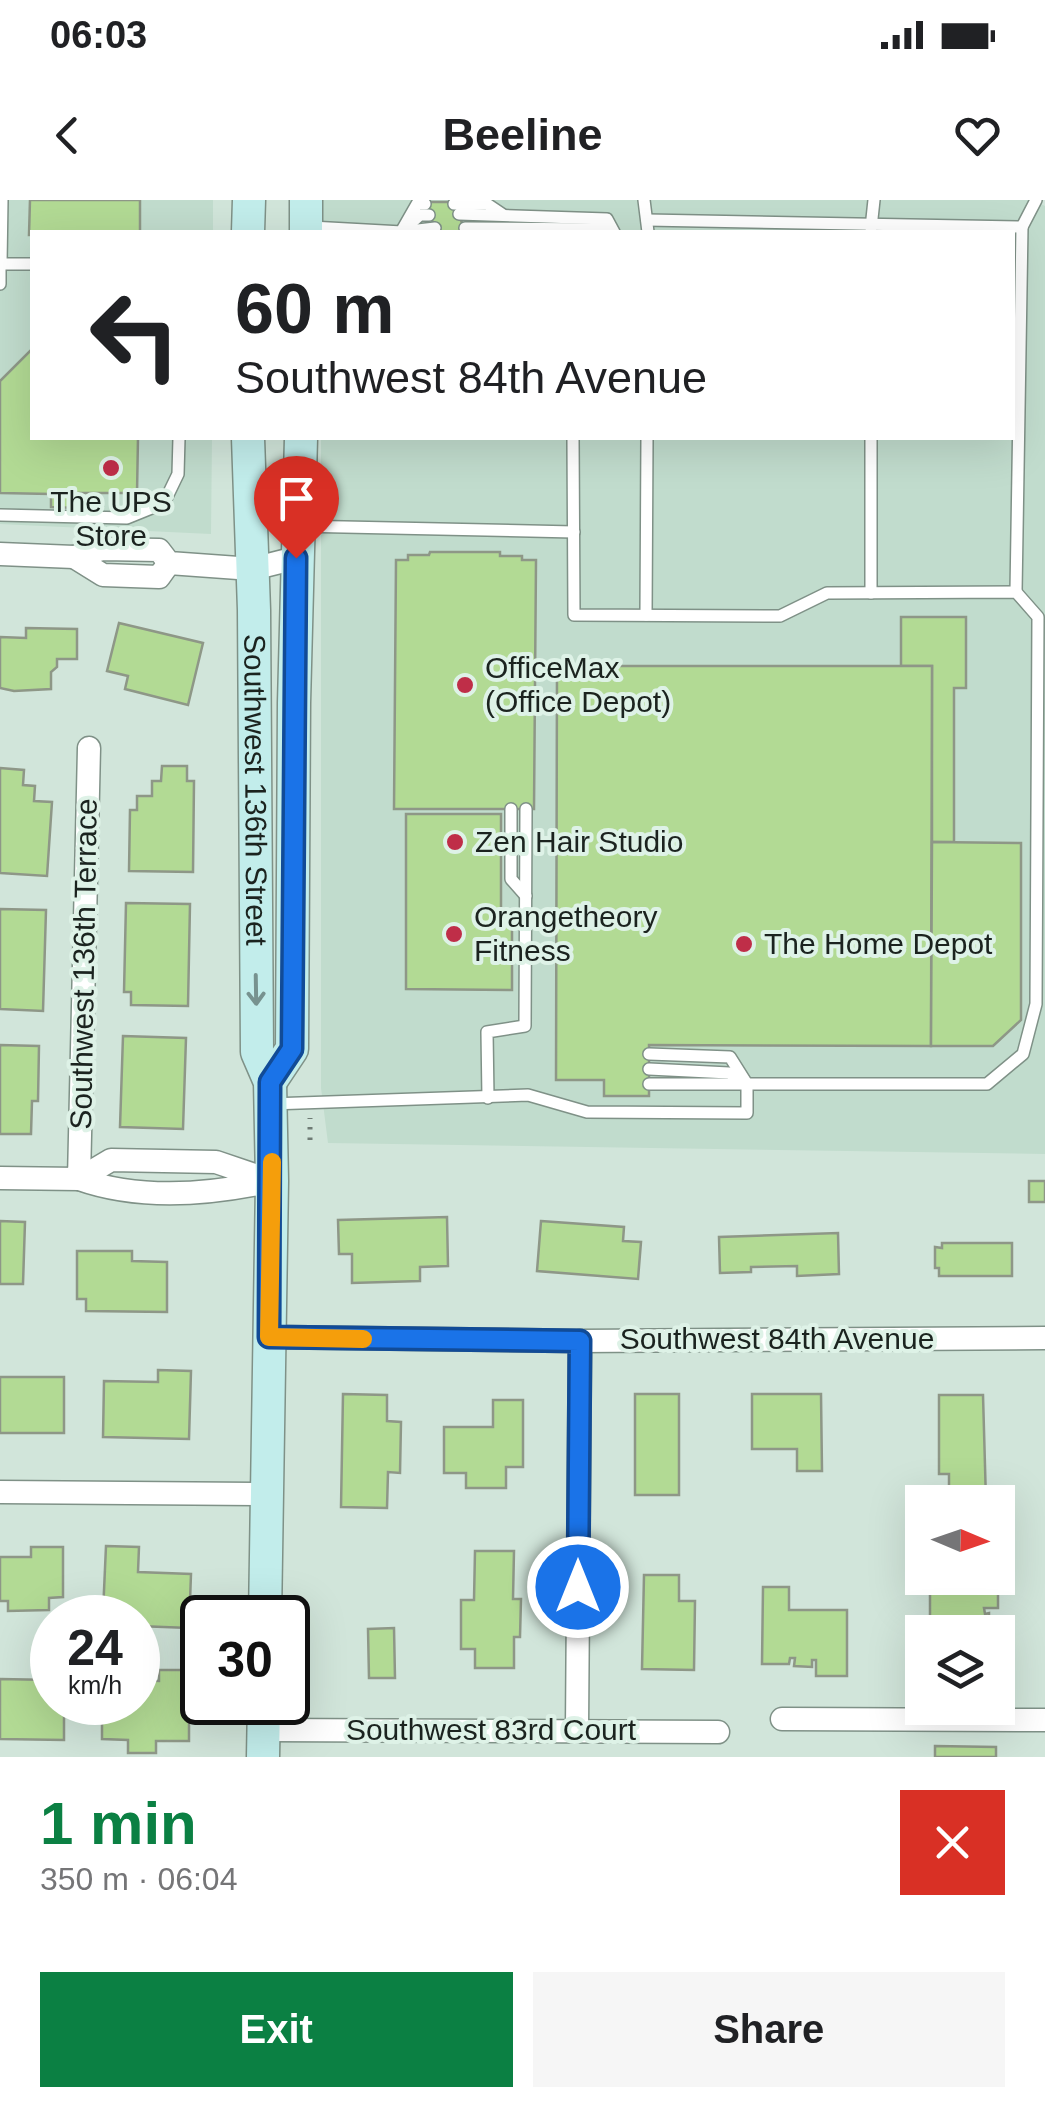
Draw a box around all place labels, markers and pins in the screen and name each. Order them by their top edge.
pin [254,456,339,559]
marker: The UPS Store [100,457,122,479]
place label: The UPS Store [50,485,172,552]
place label: OfficeMax (Office Depot) [485,651,671,718]
marker: OfficeMax (Office Depot) [454,674,476,696]
place label: Zen Hair Studio [475,825,683,858]
marker: Zen Hair Studio [444,831,466,853]
place label: Orangetheory Fitness [474,900,657,967]
marker: Orangetheory Fitness [443,923,465,945]
place label: The Home Depot [764,927,993,960]
marker: The Home Depot [733,933,755,955]

